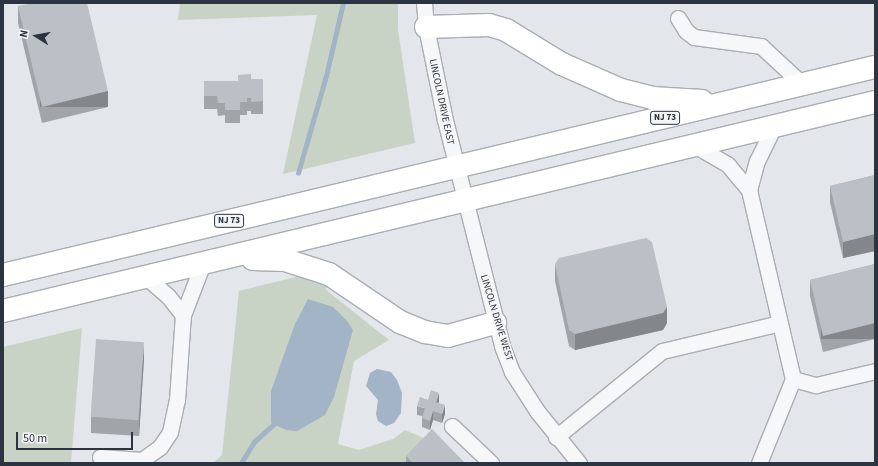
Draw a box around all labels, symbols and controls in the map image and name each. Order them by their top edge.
north arrow [16,16,56,56]
text: N [16,29,32,39]
street label: LINCOLN DRIVE EAST [426,58,456,146]
road number: NJ 73 [650,111,680,125]
road number: NJ 73 [214,214,244,228]
street label: LINCOLN DRIVE WEST [477,273,515,363]
scale bar [18,424,135,450]
text: 50 m [23,430,47,447]

